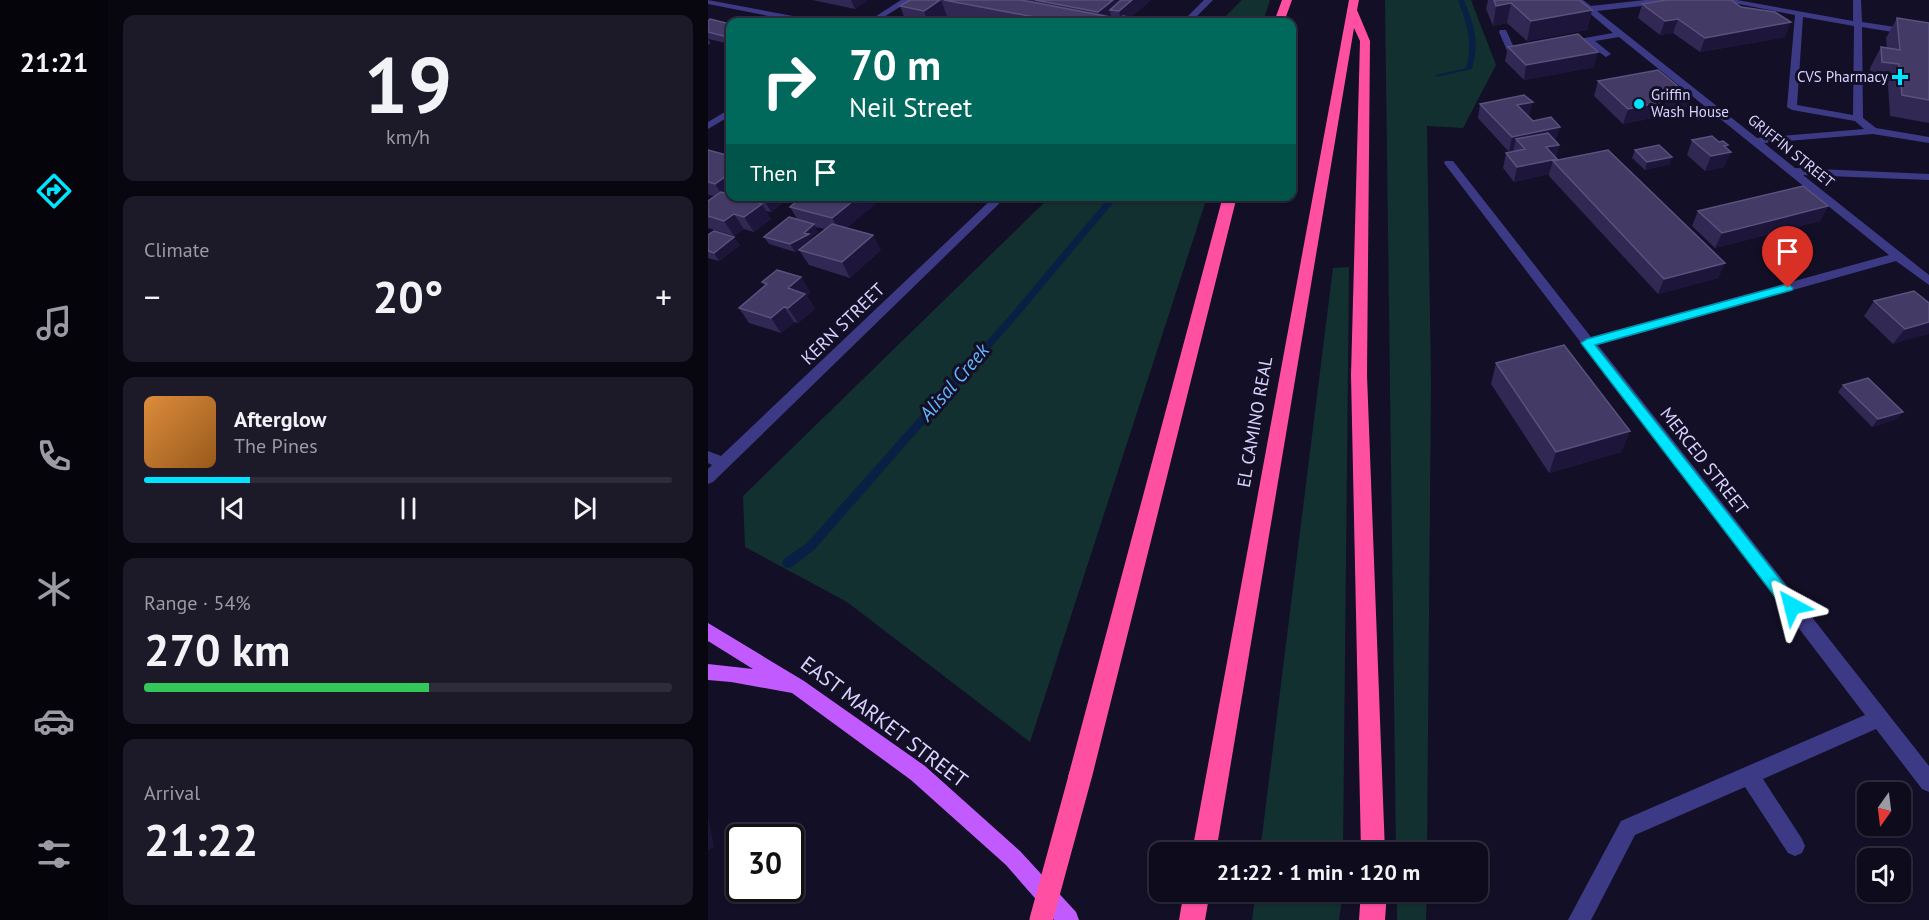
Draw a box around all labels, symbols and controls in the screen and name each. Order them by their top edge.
text: 19 [364,34,452,135]
text: 70 m [849,37,941,92]
icon: right [750,42,828,120]
text: 21:21 [20,45,88,79]
place label: CVS Pharmacy [1797,67,1888,86]
marker: CVS Pharmacy [1893,70,1907,84]
place label: Griffin Wash House [1651,85,1729,121]
text: Neil Street [849,90,972,124]
marker: Griffin Wash House [1632,97,1646,111]
street label: GRIFFIN STREET [1744,110,1839,192]
text: km/h [386,124,430,150]
icon: arrive [809,156,842,189]
text: Then [750,159,797,187]
icon: directions [33,170,75,212]
pin [1762,226,1813,288]
icon: arrive [1771,235,1804,268]
text: Climate [144,237,210,263]
text: 20° [373,267,443,325]
text: − [144,275,161,318]
text: + [655,275,672,318]
street label: KERN STREET [796,278,889,369]
icon: music [33,302,75,344]
water label: Alisal Creek [913,337,995,427]
street label: EL CAMINO REAL [1232,355,1277,489]
street label: MERCED STREET [1655,402,1753,519]
text: Afterglow [234,405,326,433]
text: The Pines [234,433,318,459]
icon: phone [33,435,75,477]
icon: previous [216,492,249,525]
icon: pause [392,492,425,525]
icon: next [568,492,601,525]
icon: climate [33,568,75,610]
position arrow [1760,574,1824,638]
text: Range · 54% [144,590,251,616]
text: 270 km [144,620,290,678]
street label: EAST MARKET STREET [795,650,974,794]
icon: car [33,700,75,742]
text: Arrival [144,780,200,806]
north arrow [1857,782,1911,836]
map controls [1857,782,1911,902]
text: 21:22 [144,810,258,868]
speed limit sign: 30 [726,824,804,902]
icon: filters [33,833,75,875]
button: sound [1857,848,1911,902]
text: 21:22 · 1 min · 120 m [1217,858,1420,886]

